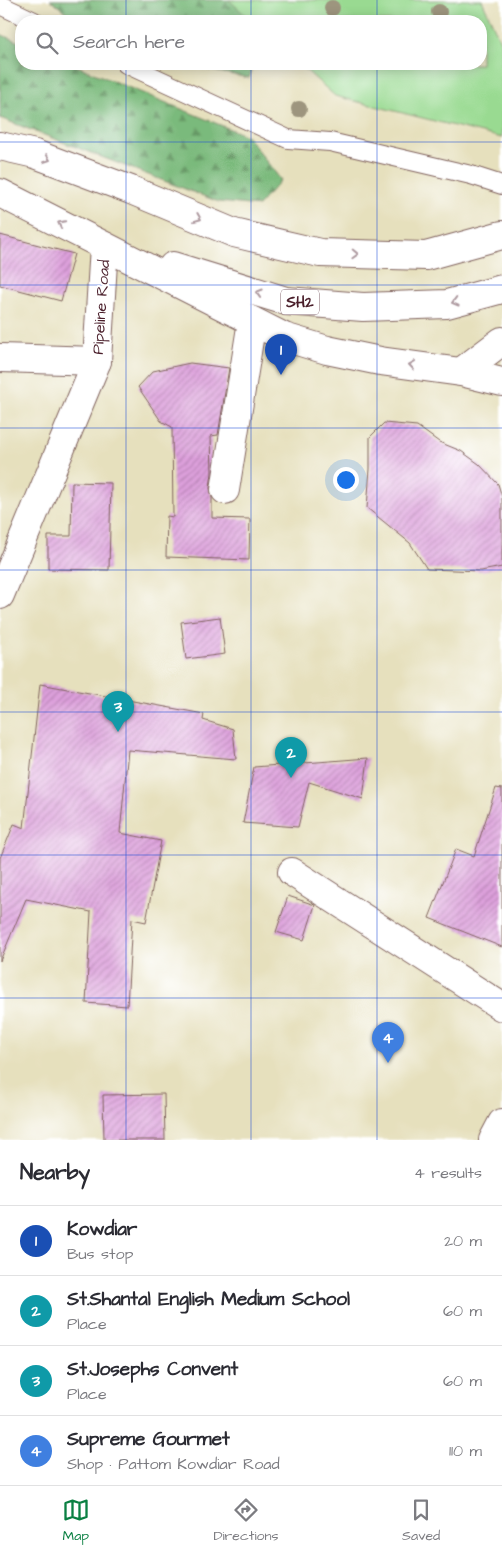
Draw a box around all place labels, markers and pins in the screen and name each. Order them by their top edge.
pin: 1 [265,334,297,375]
pin: 3 [102,691,134,732]
pin: 2 [275,737,307,778]
pin: 4 [372,1022,404,1063]

